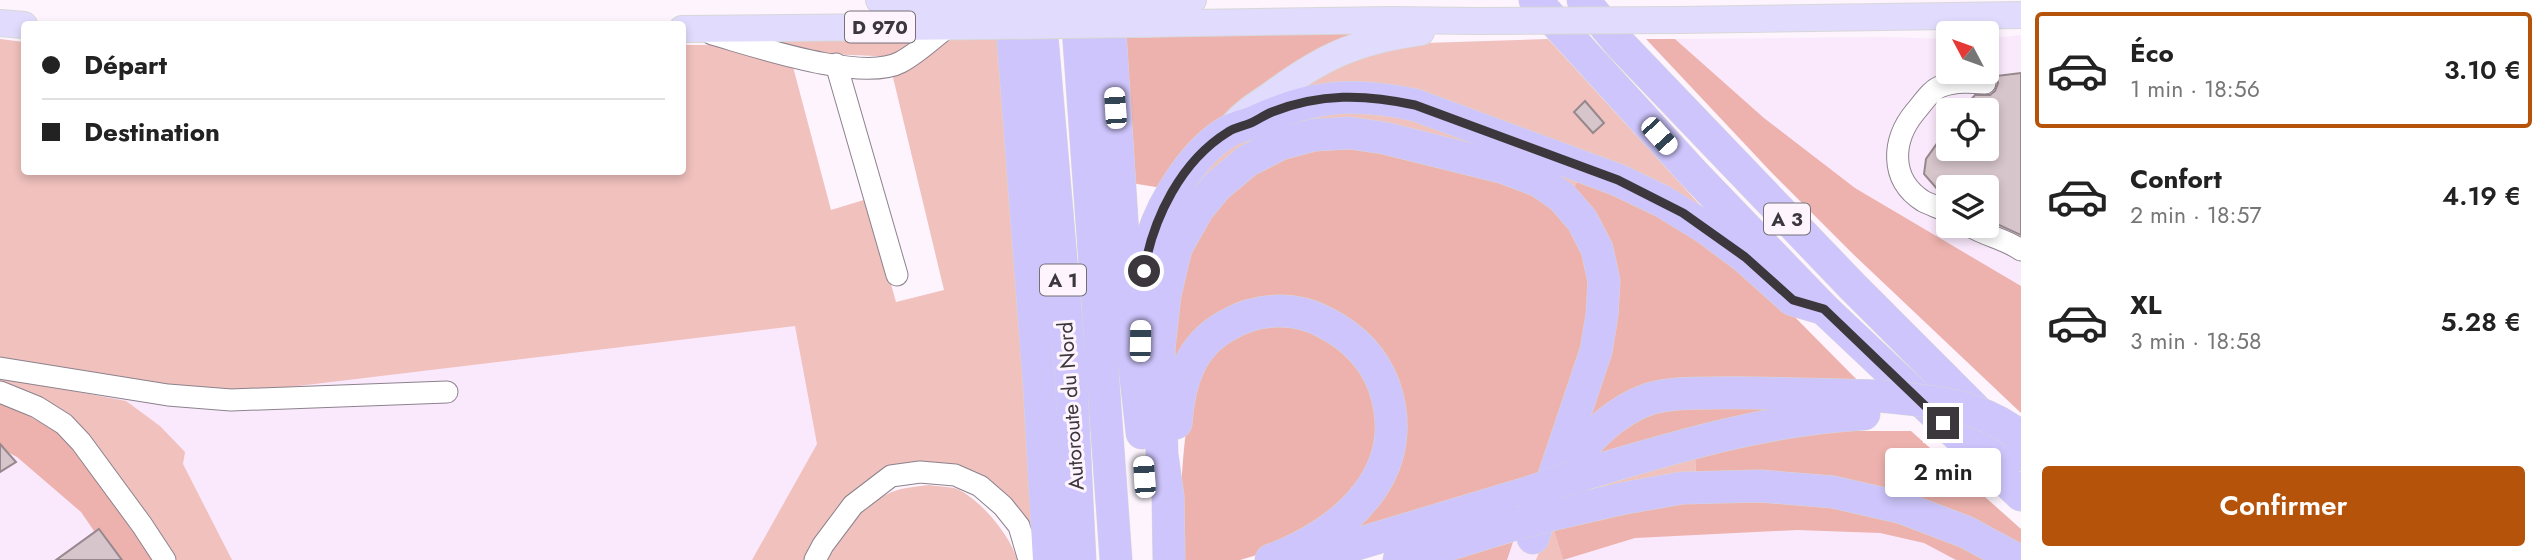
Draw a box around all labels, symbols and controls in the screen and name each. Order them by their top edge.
road number: D 970 [845,12,915,42]
north arrow [1936,21,1998,84]
map controls [1936,21,1999,238]
text: Éco [2130,34,2174,72]
icon: car [2046,39,2109,102]
text: Départ [84,46,167,84]
text: 3.10 € [2444,51,2521,89]
text: 1 min · 18:56 [2130,72,2260,106]
car [1104,86,1127,130]
button: locate [1936,98,1999,161]
text: Destination [84,113,220,151]
car [1638,113,1681,159]
text: Confort [2130,160,2222,198]
icon: car [2046,165,2109,228]
button: layers [1936,175,1999,238]
text: 4.19 € [2442,177,2521,215]
text: 2 min · 18:57 [2130,198,2262,232]
road number: A 3 [1764,204,1810,234]
route start [1128,255,1160,287]
road number: A 1 [1040,264,1086,296]
text: XL [2130,286,2162,324]
icon: car [2046,291,2109,354]
text: 5.28 € [2440,303,2521,341]
car [1130,320,1151,362]
street label: Autoroute du Nord [1050,321,1092,491]
text: 3 min · 18:58 [2130,324,2262,358]
route end [1927,407,1959,439]
callout: 2 min [1885,448,2001,496]
car [1133,455,1156,499]
text: 2 min [1913,455,1973,489]
button: Confirmer [2042,466,2525,546]

